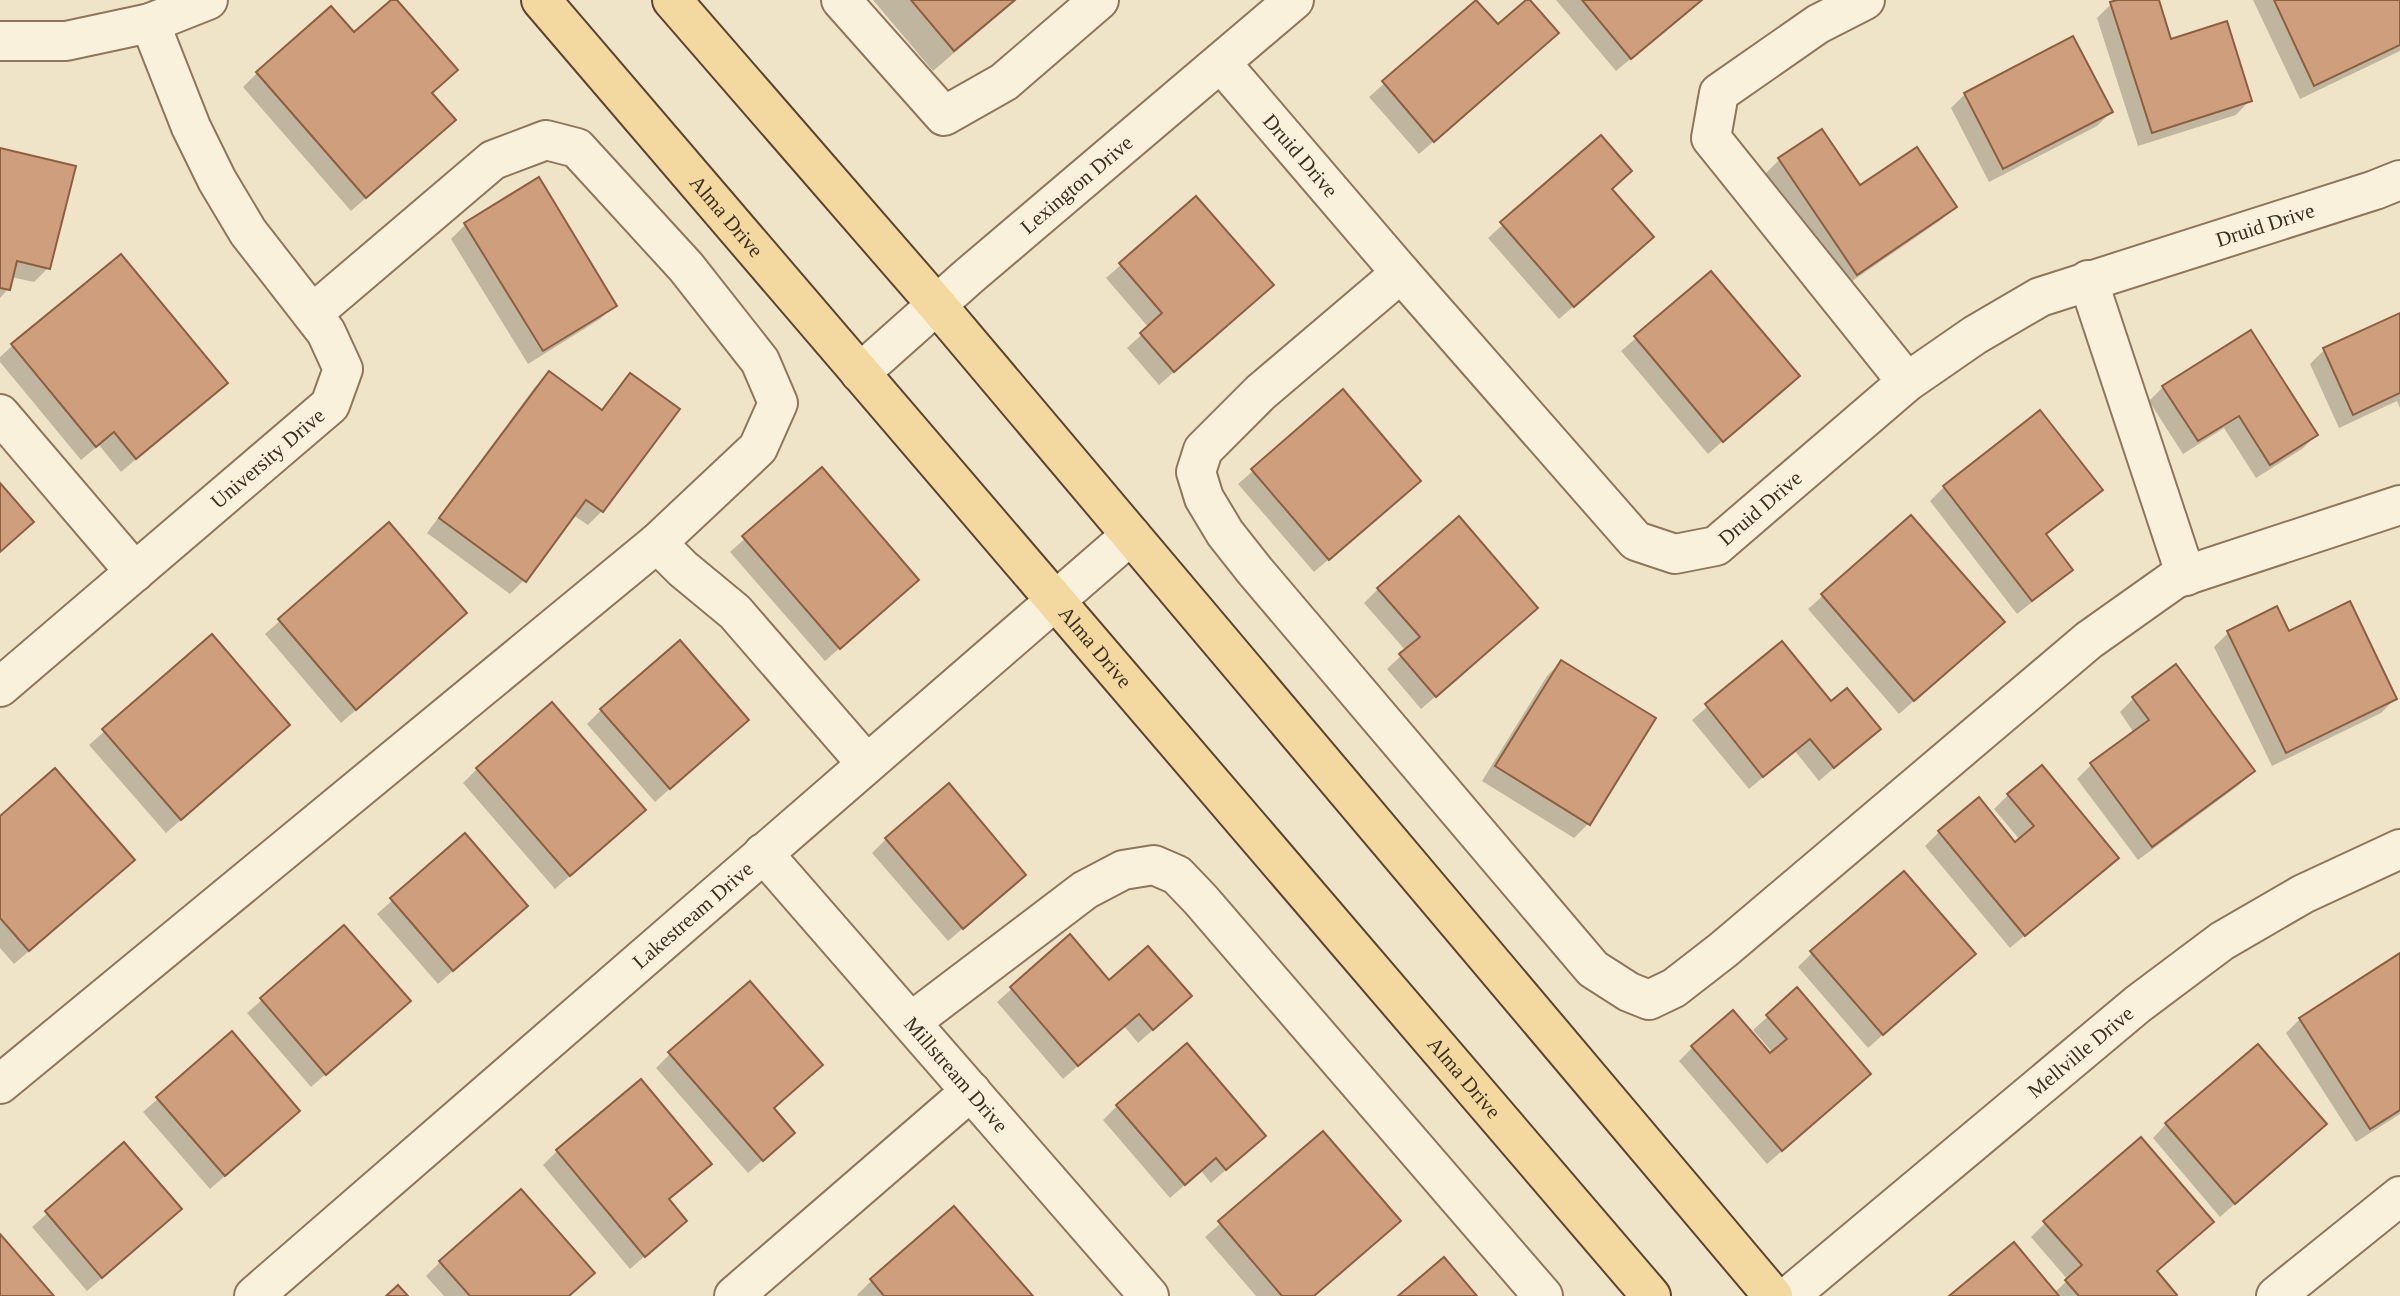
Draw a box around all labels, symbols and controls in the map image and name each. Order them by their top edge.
street label: Druid Drive [1258,109,1343,202]
street label: Lexington Drive [1016,130,1137,239]
street label: Alma Drive [685,171,768,262]
street label: Druid Drive [2213,198,2317,252]
street label: University Drive [206,403,329,514]
street label: Druid Drive [1714,466,1807,551]
street label: Alma Drive [1054,601,1137,693]
street label: Lakestream Drive [628,857,758,974]
street label: Mellville Drive [2023,1001,2138,1103]
street label: Millstream Drive [899,1012,1013,1137]
street label: Alma Drive [1422,1032,1506,1123]

